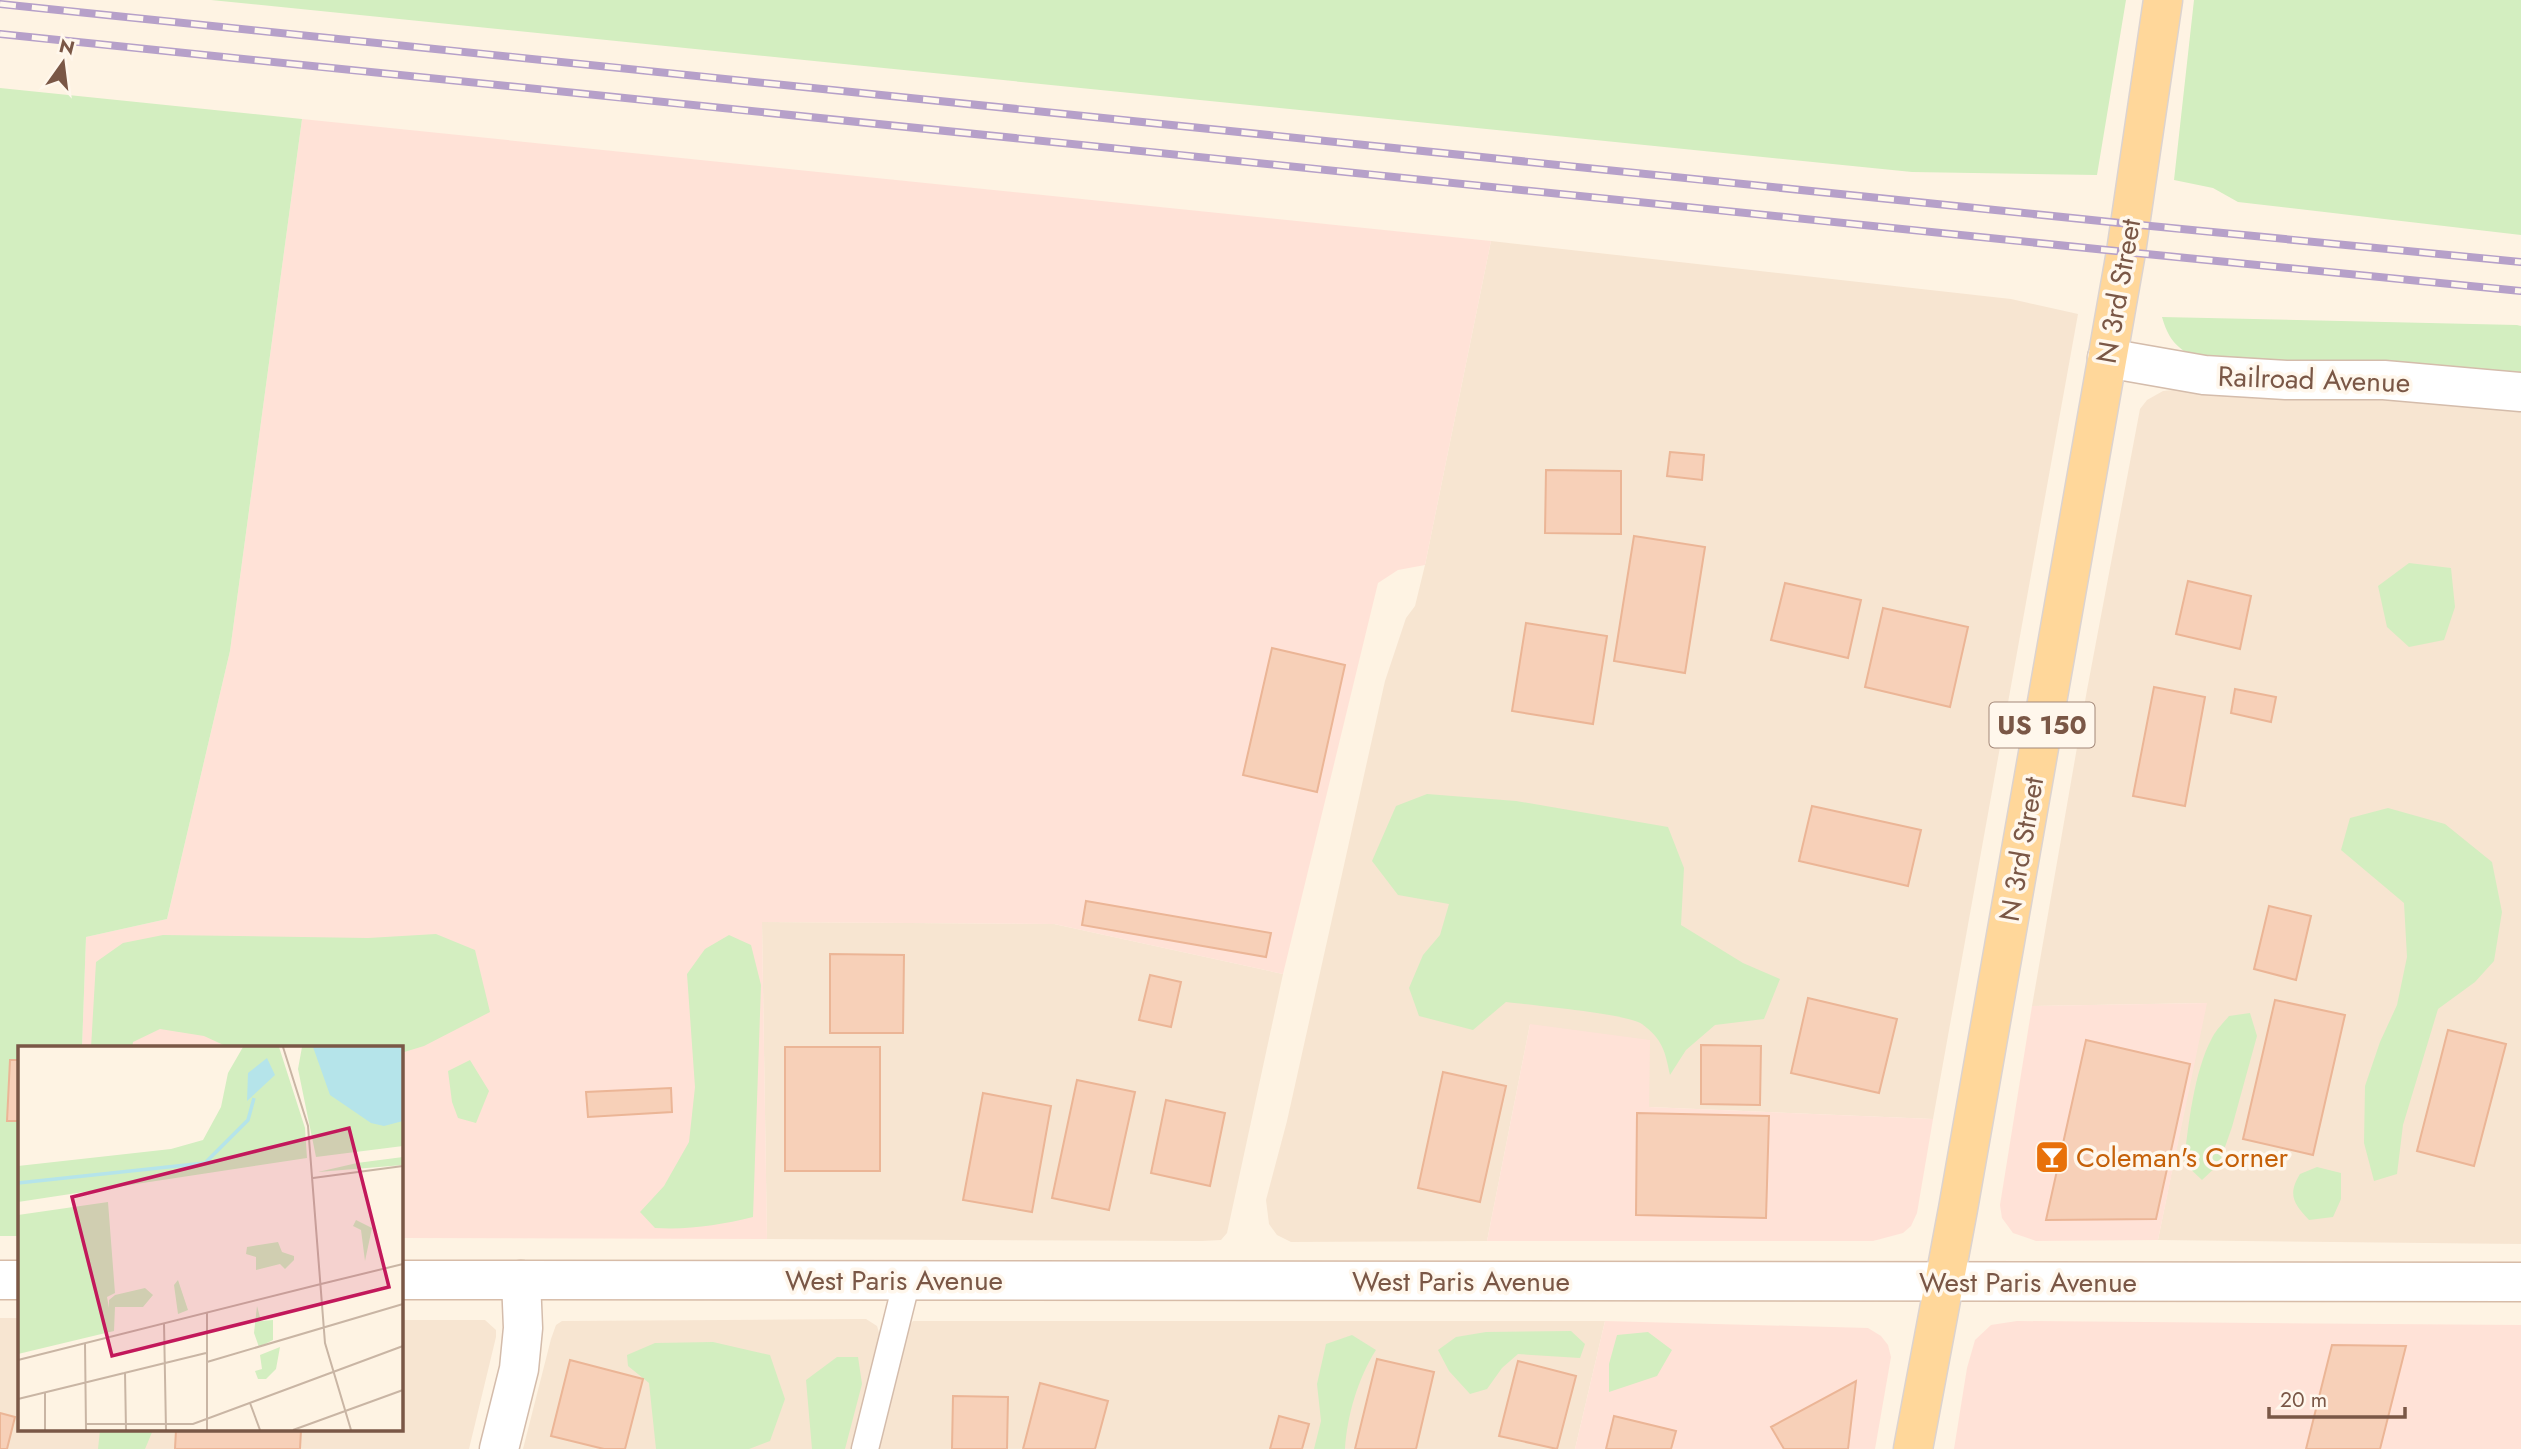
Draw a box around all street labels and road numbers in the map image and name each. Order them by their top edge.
street label: N 3rd Street [2086,215,2151,367]
street label: Railroad Avenue [2217,356,2411,403]
road number: US 150 [1990,702,2094,748]
street label: N 3rd Street [1989,773,2054,925]
street label: West Paris Avenue [785,1260,1003,1301]
street label: West Paris Avenue [1352,1261,1570,1302]
street label: West Paris Avenue [1919,1262,2137,1303]

